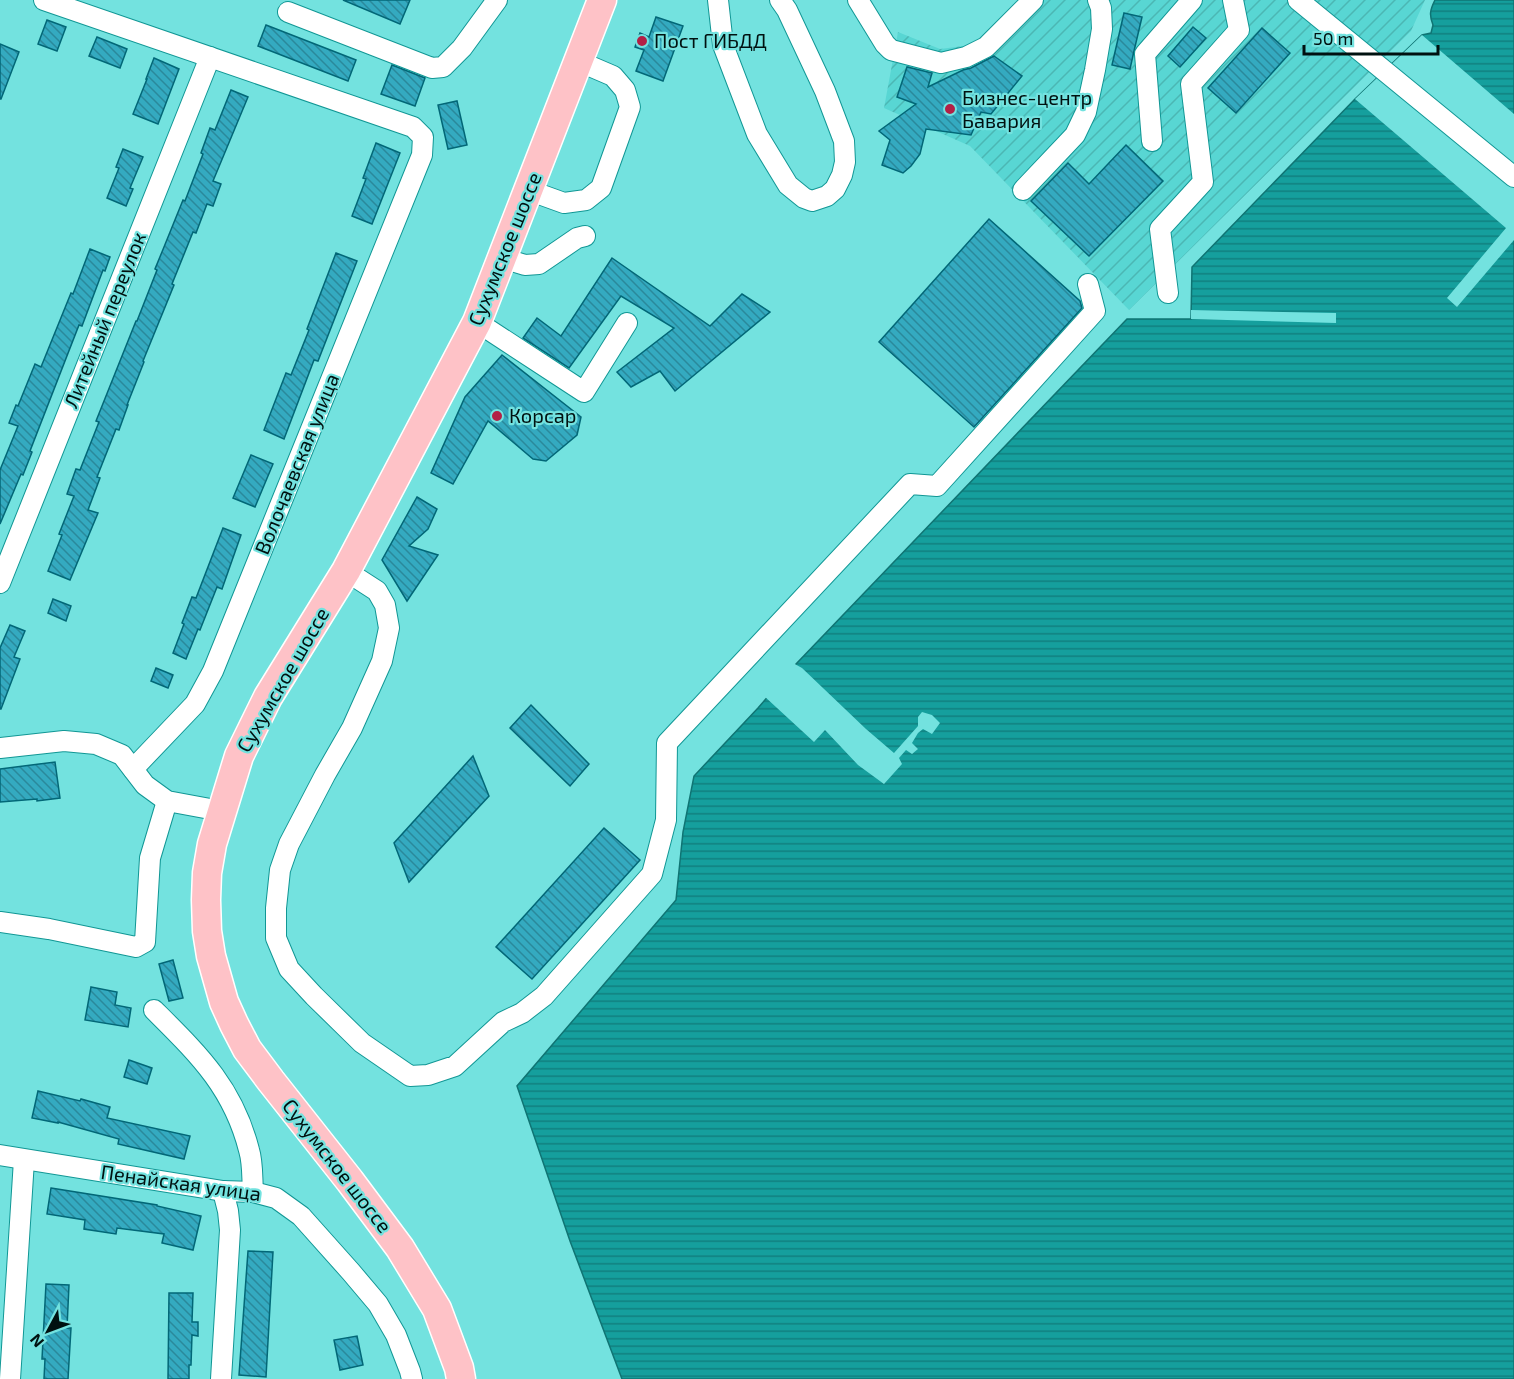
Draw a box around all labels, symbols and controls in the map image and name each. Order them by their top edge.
scale bar [1304,18,1438,56]
text: 50 m [1313,27,1353,49]
place label: Пост ГИБДД [654,28,767,52]
marker: Пост ГИБДД [635,34,649,48]
place label: Бизнес-центр Бавария [962,85,1092,132]
marker: Бизнес-центр Бавария [943,102,957,116]
street label: Сухумское шоссе [462,169,547,329]
street label: Литейный переулок [58,228,151,411]
street label: Волочаевская улица [249,370,344,558]
place label: Корсар [509,403,576,427]
marker: Корсар [490,409,504,423]
street label: Сухумское шоссе [231,603,334,757]
street label: Сухумское шоссе [277,1094,397,1238]
street label: Пенайская улица [99,1159,263,1206]
north arrow [18,1301,78,1361]
text: N [25,1331,47,1352]

